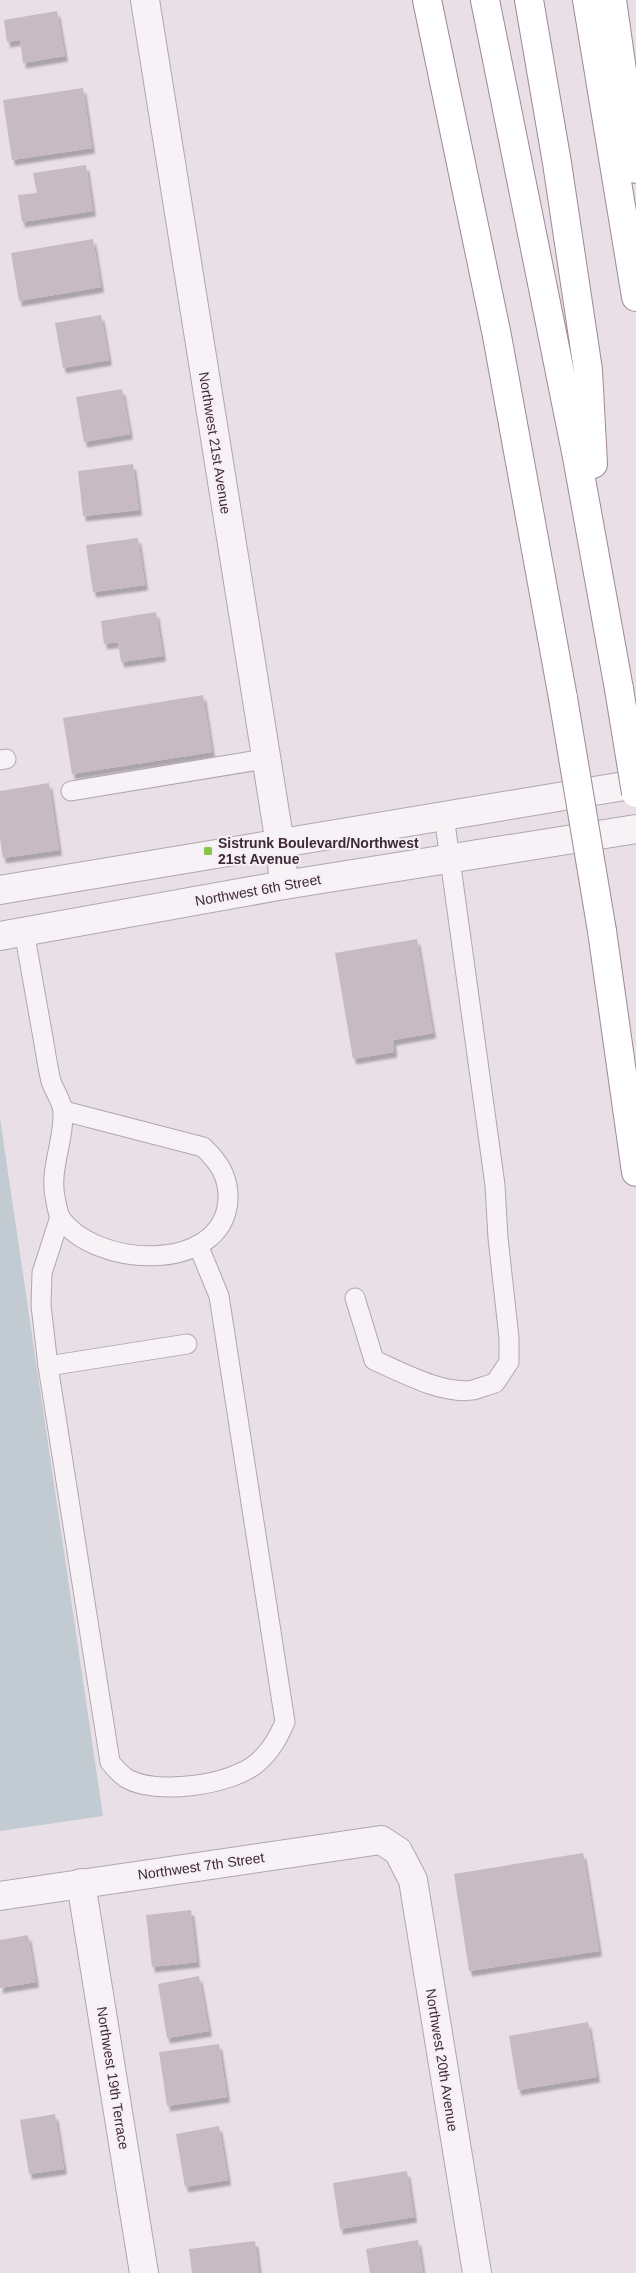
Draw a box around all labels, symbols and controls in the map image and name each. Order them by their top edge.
street label: Northwest 21st Avenue [196,371,234,515]
place label: Sistrunk Boulevard/Northwest 21st Avenue [218,835,419,867]
marker: Sistrunk Boulevard/Northwest 21st Avenue [202,845,214,857]
street label: Northwest 6th Street [194,871,322,909]
street label: Northwest 7th Street [137,1849,265,1883]
street label: Northwest 20th Avenue [423,1987,461,2133]
street label: Northwest 19th Terrace [94,2005,132,2151]

